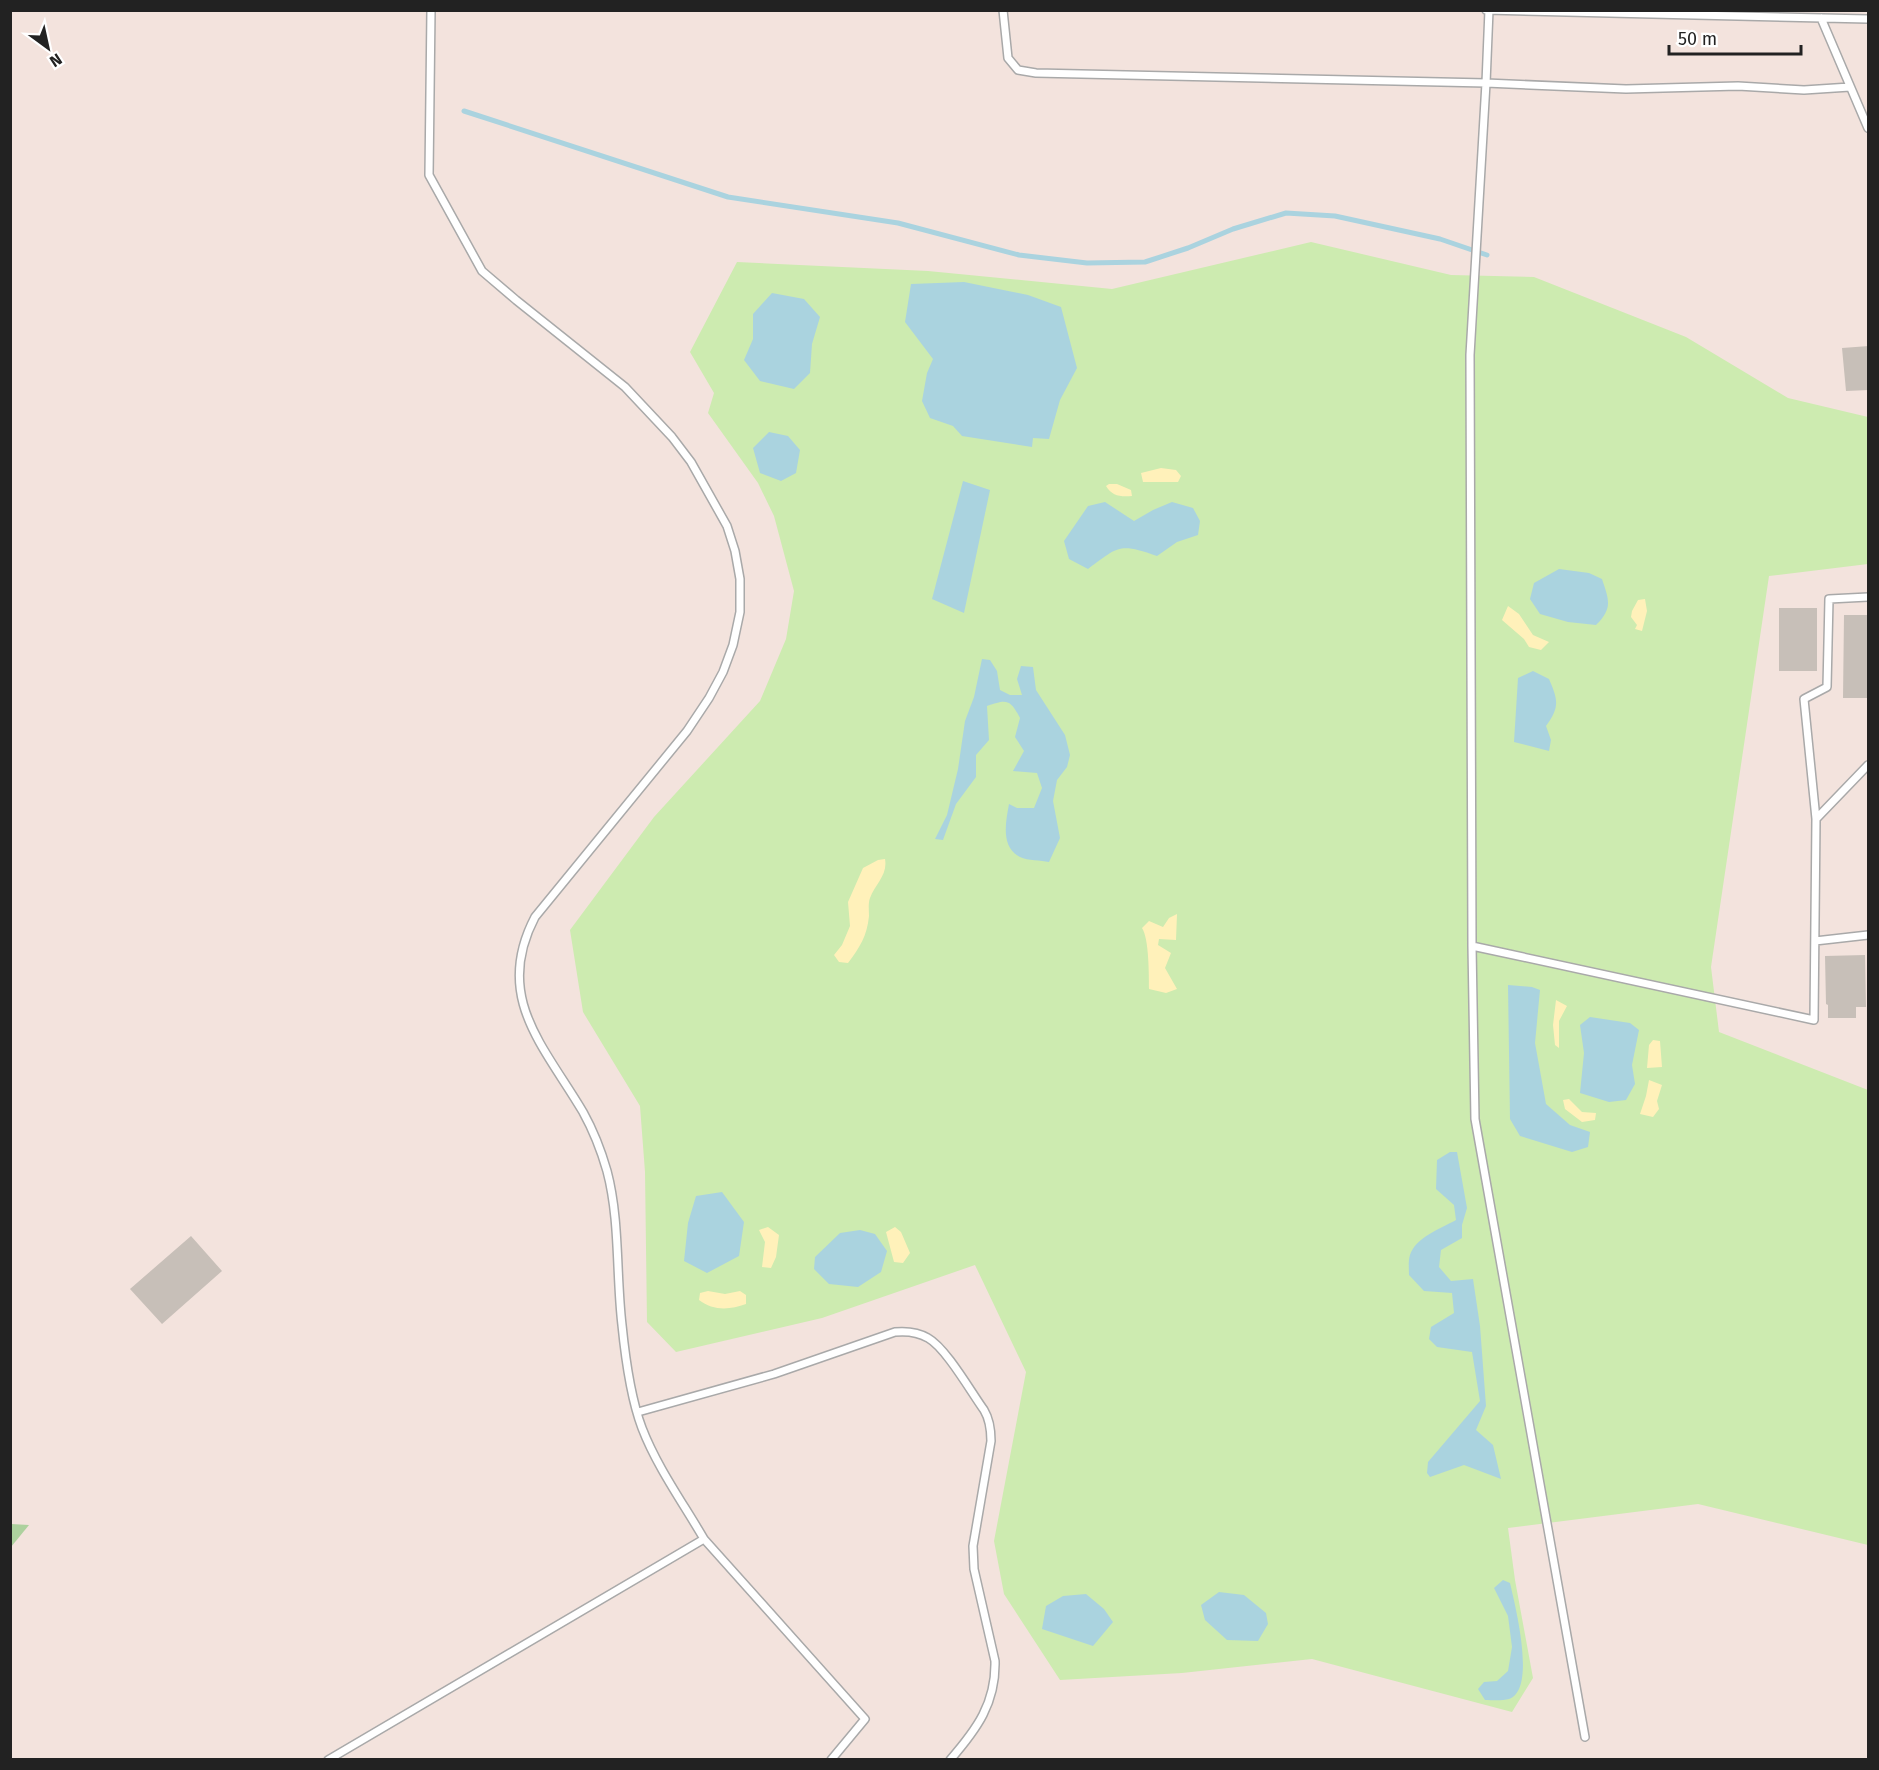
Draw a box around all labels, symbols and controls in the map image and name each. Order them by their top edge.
north arrow [18,18,78,78]
scale bar [1669,18,1801,56]
text: 50 m [1678,28,1717,50]
text: N [46,49,66,71]

